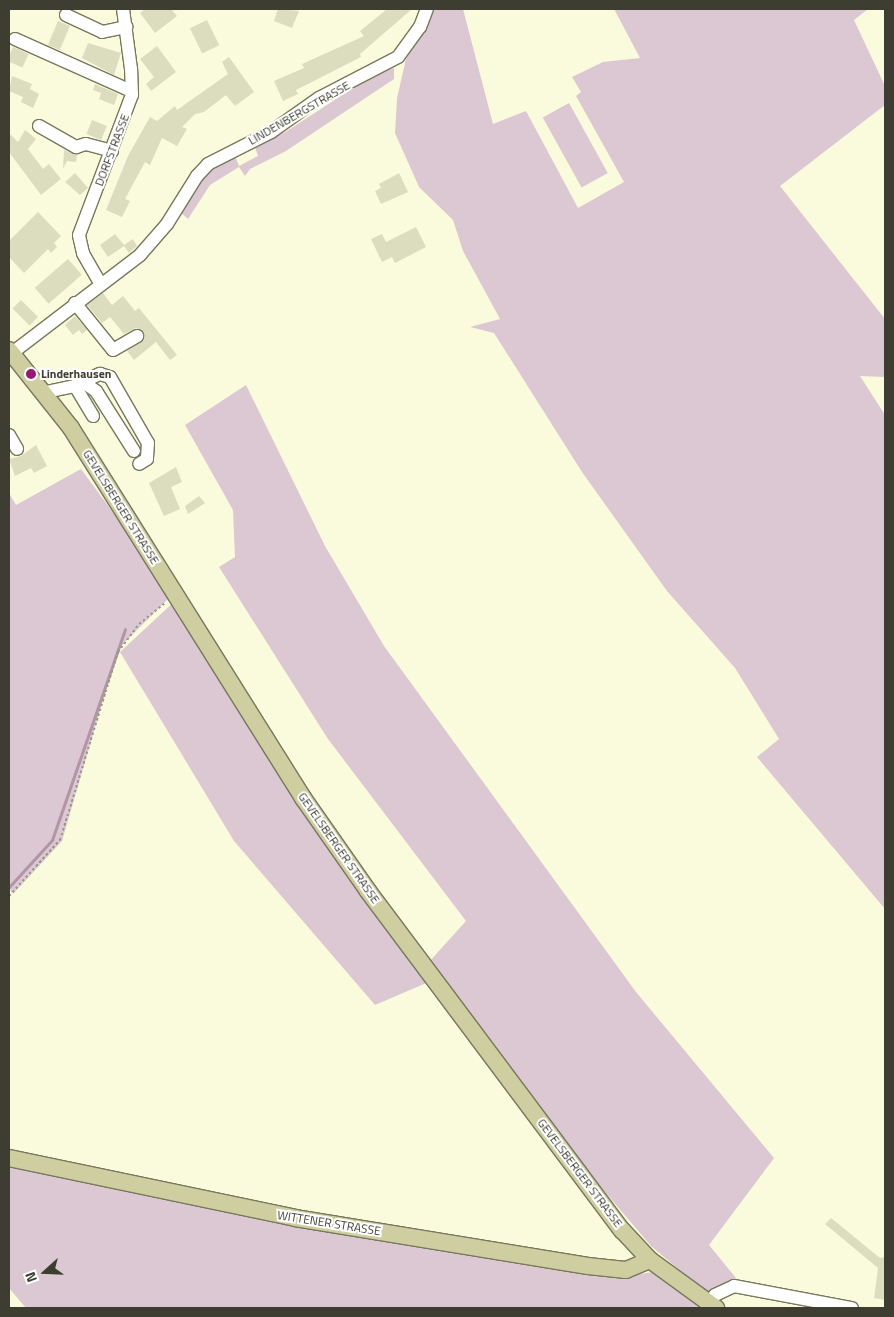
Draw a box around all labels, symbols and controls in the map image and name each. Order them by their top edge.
street label: LINDENBERGSTRASSE [246,78,352,148]
street label: DORFSTRASSE [92,112,132,188]
place label: Linderhausen [41,367,111,381]
marker: Linderhausen [25,368,37,380]
street label: GEVELSBERGER STRASSE [80,447,162,567]
street label: GEVELSBERGER STRASSE [295,790,383,906]
street label: GEVELSBERGER STRASSE [534,1116,626,1230]
street label: WITTENER STRASSE [276,1208,382,1238]
north arrow [20,1247,70,1297]
text: N [19,1269,42,1285]

